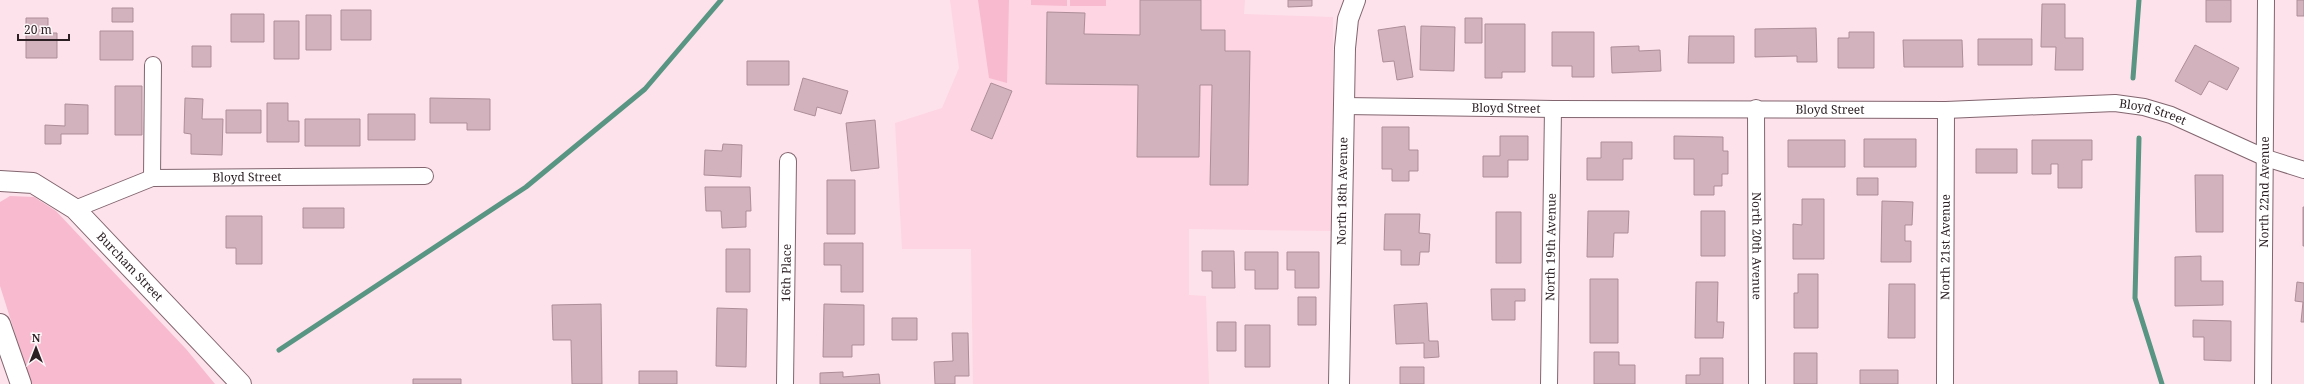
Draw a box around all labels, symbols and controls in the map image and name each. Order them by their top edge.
scale bar [18,16,69,42]
text: 20 m [24,21,52,38]
street label: Bloyd Street [2118,95,2189,129]
street label: Bloyd Street [1471,99,1541,117]
street label: Bloyd Street [1795,101,1865,118]
street label: North 22nd Avenue [2255,136,2273,248]
street label: North 18th Avenue [1332,137,1351,245]
street label: Bloyd Street [212,168,282,186]
street label: North 20th Avenue [1748,192,1766,300]
street label: North 19th Avenue [1541,193,1560,301]
street label: North 21st Avenue [1936,194,1954,300]
street label: Burcham Street [93,228,167,305]
street label: 16th Place [777,244,795,302]
north arrow [16,328,56,368]
text: N [32,330,41,345]

